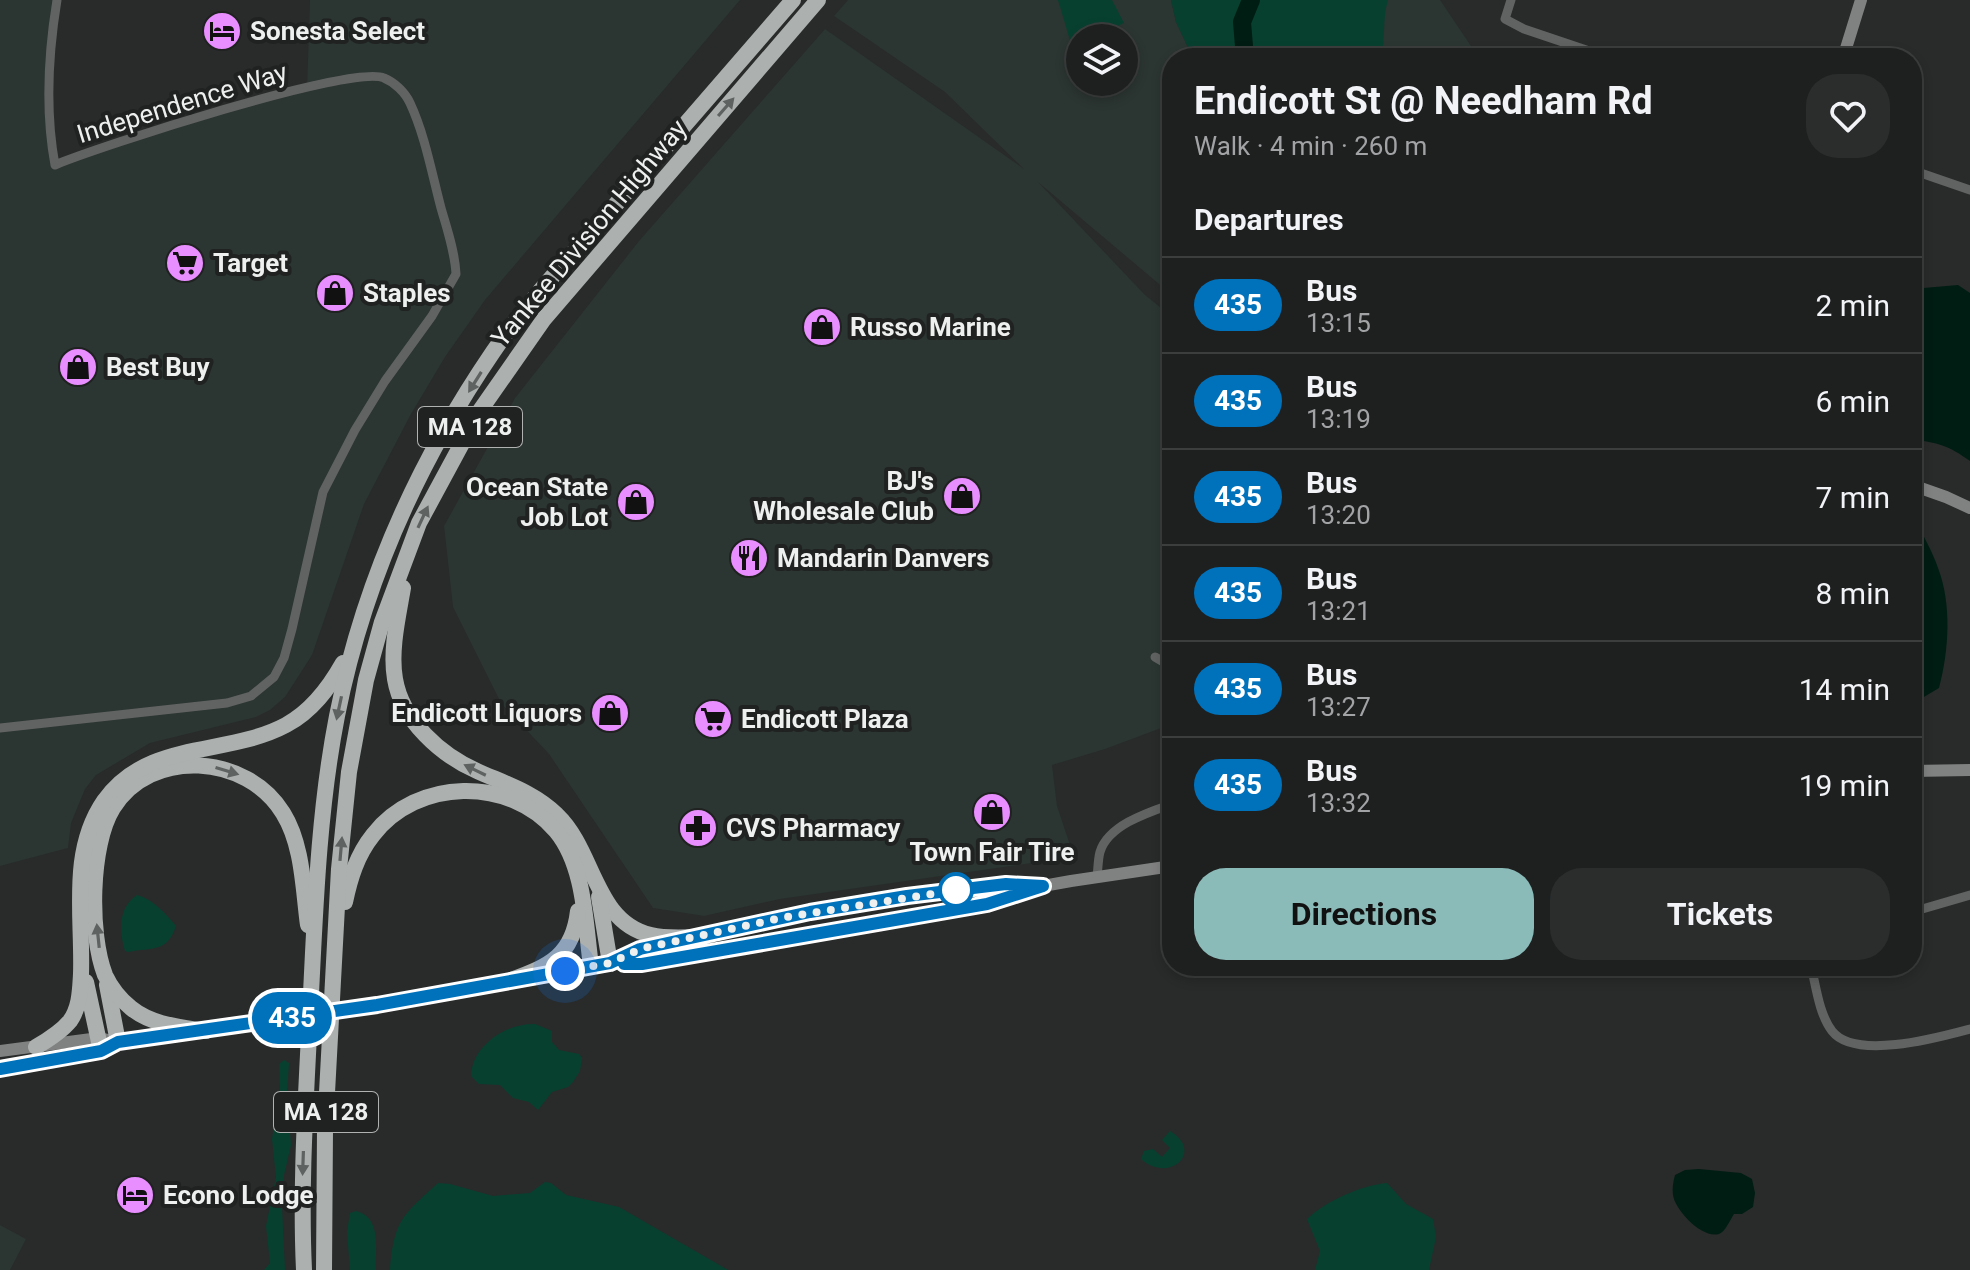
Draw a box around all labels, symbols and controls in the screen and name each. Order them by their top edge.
hotel icon: Sonesta Select [201,10,243,52]
place label: Sonesta Select [250,16,425,46]
map controls [1066,24,1138,96]
button: layers [1066,24,1138,96]
street label: Independence Way [73,57,291,149]
button: heart [1806,74,1890,158]
text: Endicott St @ Needham Rd [1194,79,1653,123]
one-way arrow [717,97,734,117]
street label: Yankee Division Highway [485,113,693,353]
text: Walk · 4 min · 260 m [1194,131,1427,161]
text: Departures [1194,202,1344,237]
supermarket icon: Target [164,242,206,284]
place label: Target [213,248,288,278]
shop icon: Staples [314,272,356,314]
text: Bus [1306,273,1357,308]
place label: Staples [363,278,451,308]
text: 435 [1214,288,1262,321]
text: 2 min [1816,288,1890,323]
shop icon: Russo Marine [801,306,843,348]
text: 13:15 [1306,308,1371,338]
place label: Russo Marine [850,312,1011,342]
shop icon: Best Buy [57,346,99,388]
place label: Best Buy [106,352,210,382]
text: Bus [1306,369,1357,404]
one-way arrow [468,371,482,393]
text: 435 [1214,384,1262,417]
text: 6 min [1816,384,1890,419]
text: 13:19 [1306,404,1371,434]
road number: MA 128 [418,407,522,447]
text: Bus [1306,465,1357,500]
place label: BJ's Wholesale Club [753,466,934,526]
place label: Ocean State Job Lot [466,472,608,532]
shop icon: BJ's Wholesale Club [941,475,983,517]
text: 435 [1214,480,1262,513]
text: 7 min [1816,480,1890,515]
shop icon: Ocean State Job Lot [615,481,657,523]
text: 13:20 [1306,500,1371,530]
one-way arrow [416,505,430,528]
restaurant icon: Mandarin Danvers [728,537,770,579]
place label: Mandarin Danvers [777,543,990,573]
text: Bus [1306,561,1357,596]
text: 435 [1214,576,1262,609]
text: 8 min [1816,576,1890,611]
text: 13:21 [1306,596,1371,626]
text: Bus [1306,657,1357,692]
text: 435 [1214,672,1262,705]
text: 14 min [1799,672,1890,707]
shop icon: Endicott Liquors [589,692,631,734]
text: 13:27 [1306,692,1371,722]
one-way arrow [332,696,345,721]
place label: Endicott Liquors [391,698,582,728]
supermarket icon: Endicott Plaza [692,698,734,740]
place label: Endicott Plaza [741,704,909,734]
text: Bus [1306,753,1357,788]
one-way arrow [463,763,486,777]
one-way arrow [215,765,239,777]
text: 435 [1214,768,1262,801]
text: 19 min [1799,768,1890,803]
text: 13:32 [1306,788,1371,818]
shop icon: Town Fair Tire [971,791,1013,833]
pharmacy icon: CVS Pharmacy [677,807,719,849]
place label: CVS Pharmacy [726,813,901,843]
one-way arrow [334,836,347,861]
place label: Town Fair Tire [910,837,1074,867]
button: Directions [1194,868,1534,960]
button: Tickets [1550,868,1890,960]
unlabelled marker [939,873,973,907]
one-way arrow [91,923,104,948]
your location [545,951,585,991]
line badge: 435 [246,992,338,1044]
text: 435 [268,1001,316,1034]
road number: MA 128 [274,1092,378,1132]
one-way arrow [297,1151,309,1176]
hotel icon: Econo Lodge [114,1174,156,1216]
place label: Econo Lodge [163,1180,314,1210]

